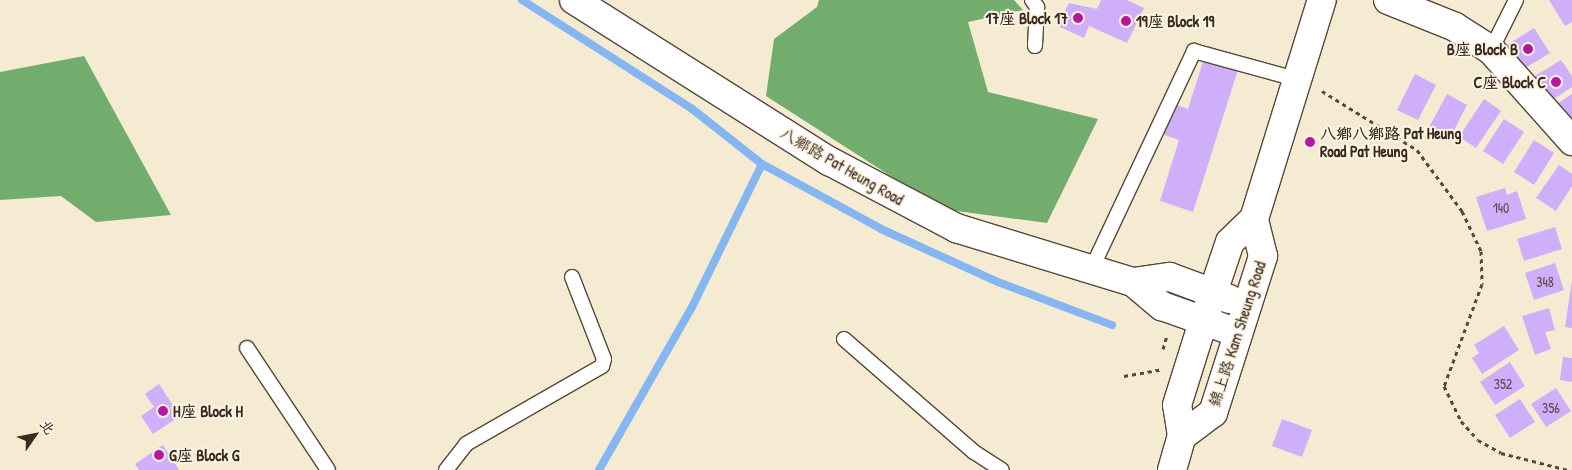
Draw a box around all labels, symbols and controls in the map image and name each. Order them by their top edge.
place label: 17座 Block 17 [986,8,1068,28]
place label: 19座 Block 19 [1136,11,1214,31]
marker: 17座 Block 17 [1072,12,1084,24]
marker: 19座 Block 19 [1120,15,1132,27]
place label: B座 Block B [1447,39,1518,59]
marker: B座 Block B [1522,43,1534,55]
place label: C座 Block C [1473,72,1546,92]
marker: C座 Block C [1550,76,1562,88]
street label: 八鄉路 Pat Heung Road [777,123,907,209]
place label: 八鄉八鄉路 Pat Heung Road Pat Heung [1320,123,1461,161]
marker: 八鄉八鄉路 Pat Heung Road Pat Heung [1304,136,1316,148]
house number: 140 [1493,200,1509,216]
street label: 錦上路 Kam Sheung Road [1204,259,1270,409]
house number: 348 [1536,274,1554,290]
house number: 352 [1494,376,1512,392]
house number: 356 [1542,400,1560,416]
place label: H座 Block H [173,401,243,421]
marker: H座 Block H [157,405,169,417]
north arrow [10,410,60,460]
text: 北 [36,416,60,438]
place label: G座 Block G [169,445,239,465]
marker: G座 Block G [153,449,165,461]

